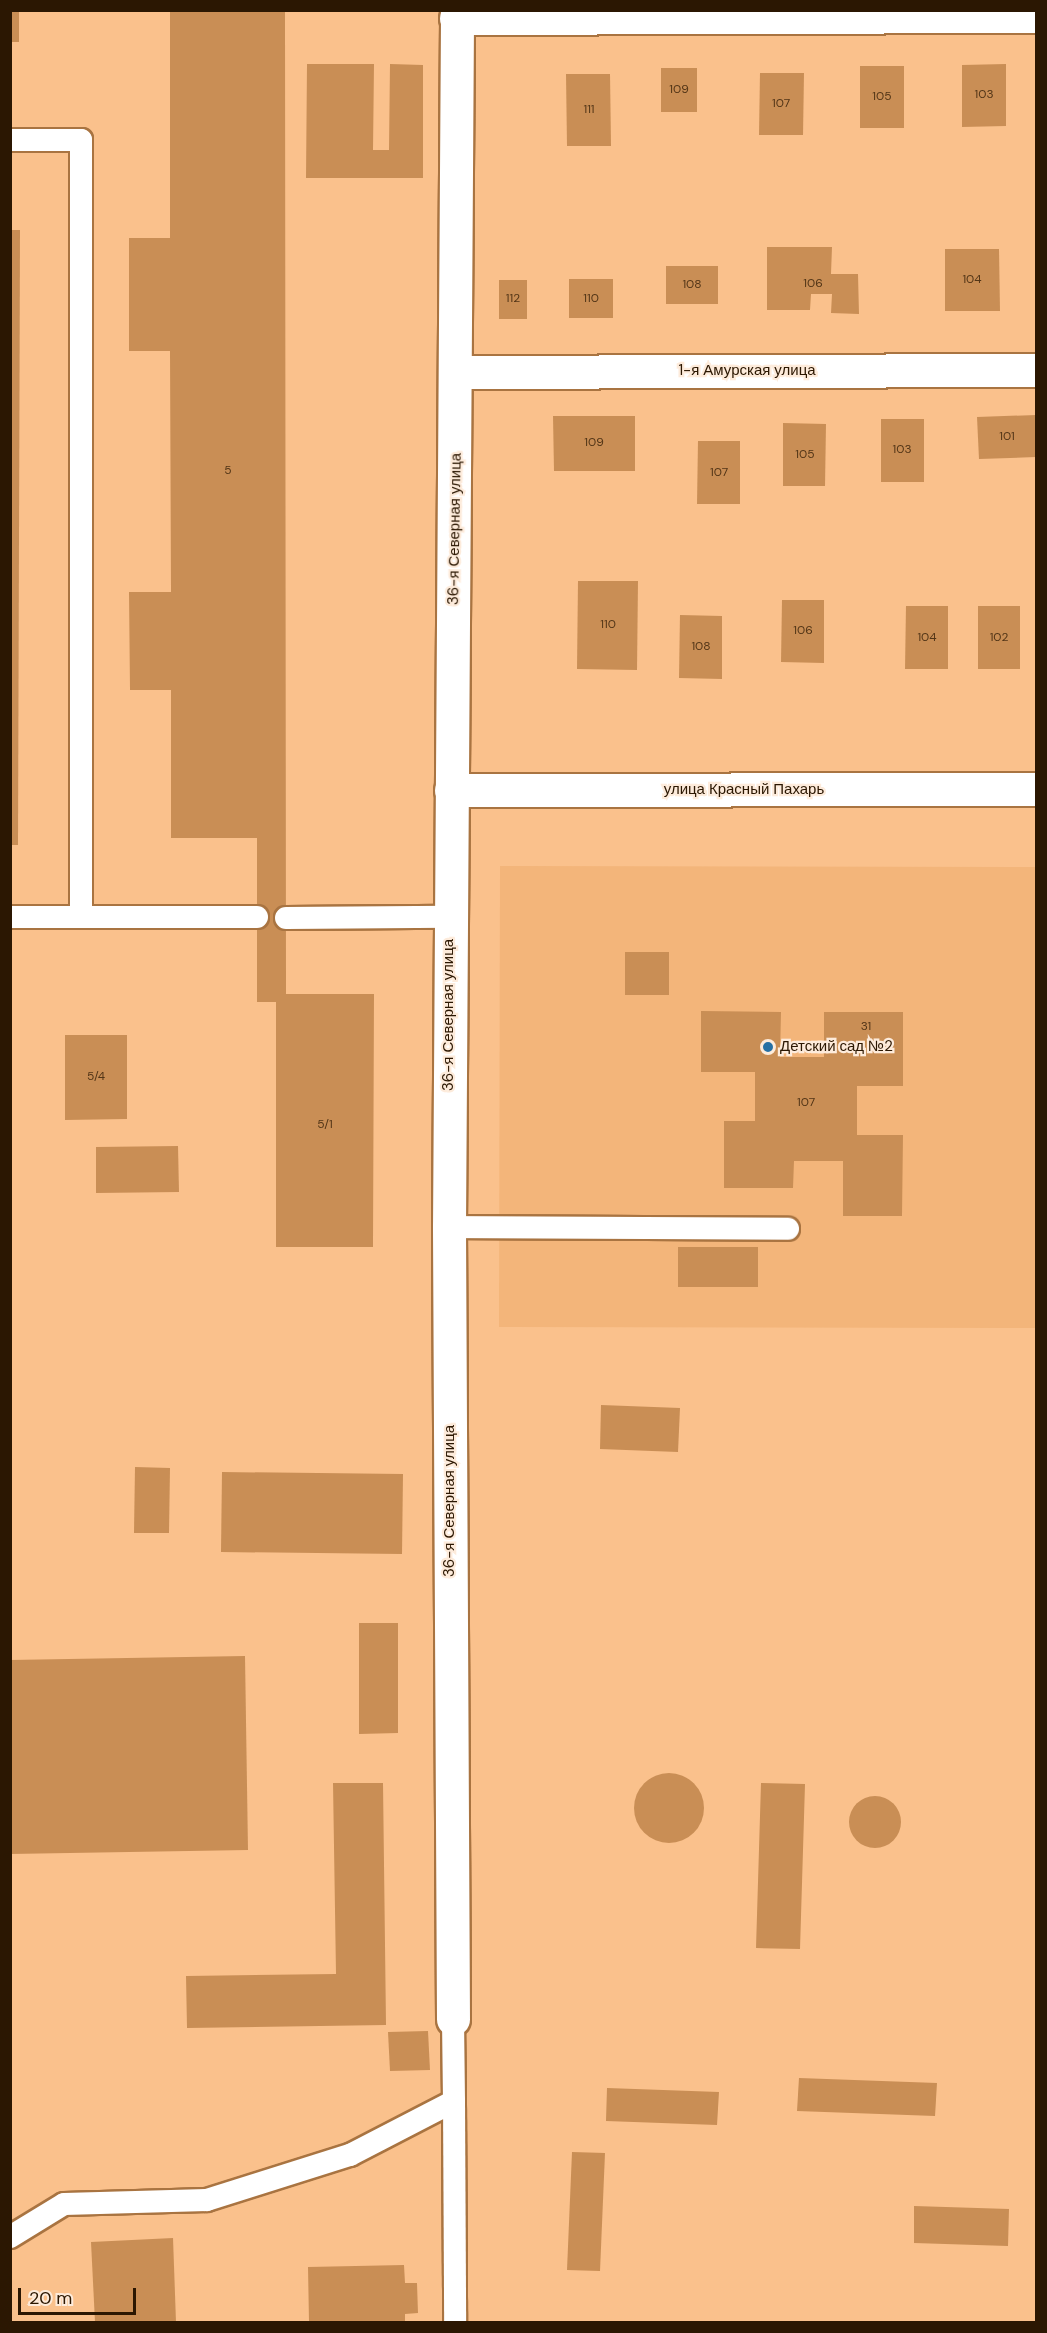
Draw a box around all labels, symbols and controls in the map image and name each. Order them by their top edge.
house number: 109 [669,83,689,97]
house number: 103 [974,88,994,102]
house number: 105 [872,90,892,104]
house number: 107 [772,97,790,111]
house number: 111 [583,103,595,117]
house number: 104 [962,273,982,287]
house number: 106 [803,277,823,291]
house number: 108 [682,278,702,292]
house number: 112 [506,292,520,306]
house number: 110 [583,292,599,306]
street label: 1-я Амурская улица [678,362,816,380]
house number: 101 [999,430,1015,444]
house number: 109 [584,436,604,450]
house number: 103 [892,443,912,457]
house number: 105 [795,448,815,462]
street label: 36-я Северная улица [445,453,465,605]
house number: 5 [224,464,232,478]
house number: 107 [710,466,728,480]
house number: 110 [600,618,616,632]
house number: 106 [793,624,813,638]
house number: 104 [917,631,937,645]
house number: 102 [990,631,1008,645]
house number: 108 [691,640,711,654]
street label: улица Красный Пахарь [664,781,824,799]
street label: 36-я Северная улица [440,939,458,1091]
house number: 31 [861,1020,871,1034]
place label: Детский сад №2 [780,1038,893,1056]
marker: Детский сад №2 [761,1040,775,1054]
house number: 5/4 [87,1070,105,1084]
house number: 107 [797,1096,815,1110]
house number: 5/1 [317,1118,333,1132]
street label: 36-я Северная улица [441,1425,459,1577]
scale bar [21,2276,140,2314]
text: 20 m [29,2286,72,2310]

